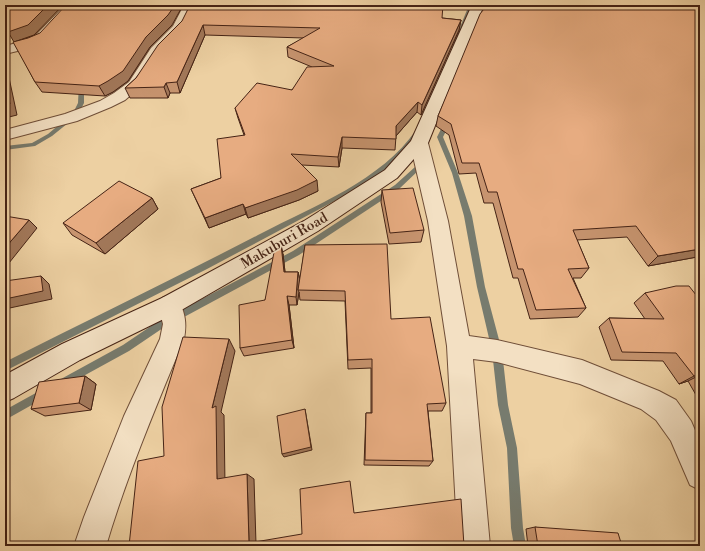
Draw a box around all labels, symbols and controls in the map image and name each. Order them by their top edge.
street label: Makuburi Road [238,209,331,273]

